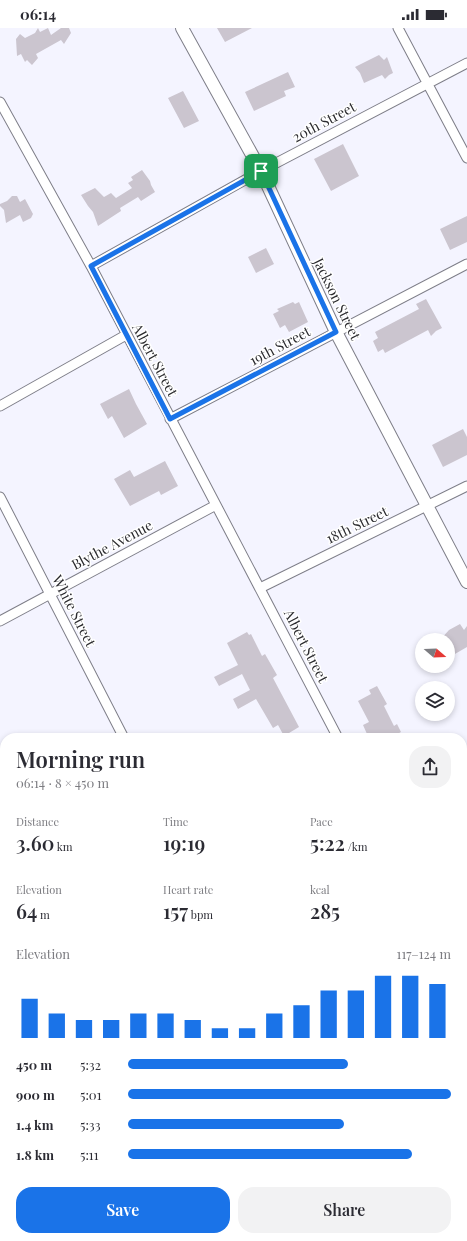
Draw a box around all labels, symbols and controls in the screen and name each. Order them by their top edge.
text: 06:14 [20,4,56,24]
street label: 20th Street [289,96,360,146]
pin [244,154,278,188]
icon: arrive [250,160,272,182]
street label: Jackson Street [309,254,366,344]
street label: Albert Street [128,319,183,400]
street label: 19th Street [246,321,315,370]
street label: 18th Street [323,501,392,548]
street label: Blythe Avenue [68,515,156,574]
street label: White Street [48,571,101,651]
street label: Albert Street [279,605,333,687]
north arrow [415,633,455,673]
map controls [415,633,455,721]
button: layers [415,681,455,721]
text: Morning run [16,744,145,774]
button: share [409,746,451,788]
text: 06:14 · 8 × 450 m [16,774,109,791]
text: Distance [16,814,59,829]
text: Time [163,814,188,829]
text: Pace [310,814,333,829]
text: 3.60 [16,829,54,856]
text: 19:19 [163,829,205,856]
text: 5:22 [310,829,345,856]
text: km [54,839,73,854]
text: /km [345,839,368,854]
text: Elevation [16,882,62,897]
text: Heart rate [163,882,213,897]
text: kcal [310,882,330,897]
text: 64 [16,897,37,924]
text: 157 [163,897,188,924]
text: 285 [310,897,340,924]
text: m [37,907,50,922]
text: bpm [188,907,213,922]
text: Elevation [16,945,70,962]
text: 117–124 m [397,945,451,962]
text: 450 m [16,1056,52,1073]
text: 5:32 [80,1056,101,1073]
text: 900 m [16,1086,55,1103]
text: 5:01 [80,1086,101,1103]
text: 1.4 km [16,1116,53,1133]
text: 5:33 [80,1116,101,1133]
text: 1.8 km [16,1146,54,1163]
text: 5:11 [80,1146,98,1163]
button: Save [16,1187,230,1233]
button: Share [238,1187,451,1233]

